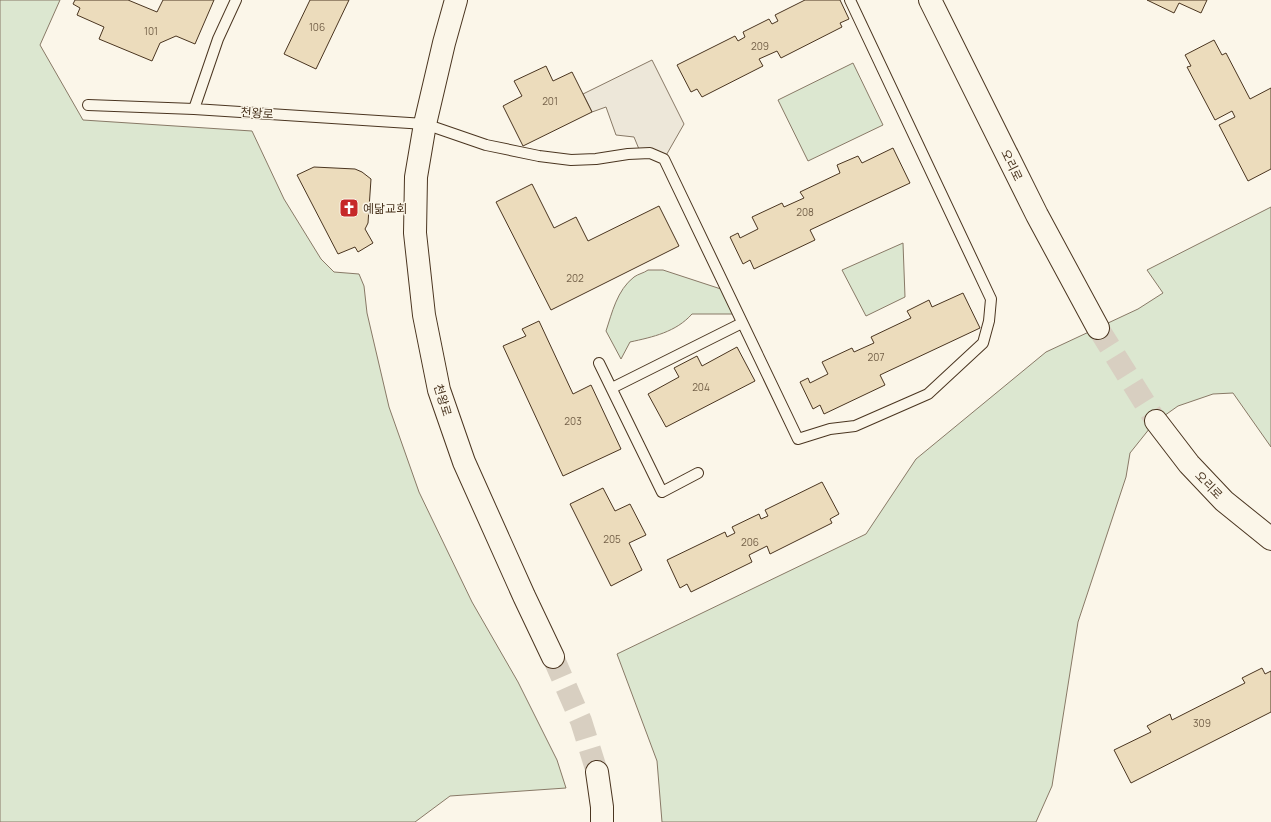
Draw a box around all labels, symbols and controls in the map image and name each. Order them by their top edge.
house number: 106 [309,20,325,34]
house number: 101 [144,24,158,38]
house number: 209 [751,39,769,53]
house number: 201 [542,94,558,108]
street label: 천왕로 [240,103,274,123]
street label: 오리로 [997,146,1027,184]
church icon: 예닮교회 [338,197,360,219]
place label: 예닮교회 [363,200,407,217]
house number: 208 [796,205,814,219]
house number: 202 [566,271,584,285]
house number: 207 [868,350,884,364]
house number: 204 [692,380,710,394]
street label: 천왕로 [430,382,456,418]
house number: 203 [564,414,582,428]
street label: 오리로 [1191,467,1227,503]
house number: 205 [603,532,621,546]
house number: 206 [741,535,759,549]
house number: 309 [1193,716,1211,730]

